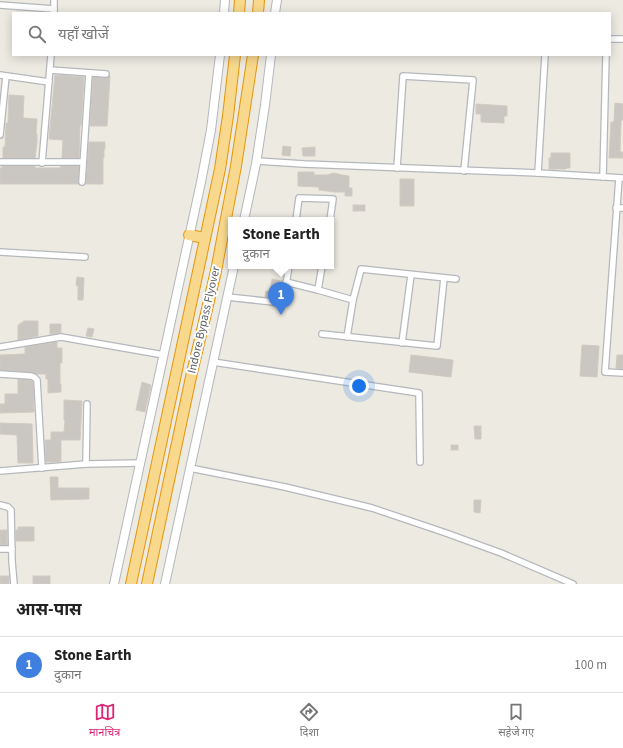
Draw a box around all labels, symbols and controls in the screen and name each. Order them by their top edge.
search box [12,12,611,56]
icon: search [26,23,48,45]
text: यहाँ खोजें [58,24,109,45]
popup [228,217,334,269]
text: Stone Earth [242,224,320,245]
text: दुकान [242,245,270,263]
street label: Indore Bypass Flyover [183,264,225,375]
pin: 1 [268,282,294,315]
your location [349,376,369,396]
text: आस-पास [16,598,82,622]
text: Stone Earth [54,645,131,666]
text: 1 [26,656,32,674]
text: 100 m [574,656,607,674]
text: दुकान [54,666,81,684]
tab: मानचित्र [89,701,120,740]
tab: दिशा [298,701,320,740]
tab: सहेजे गए [498,701,534,740]

